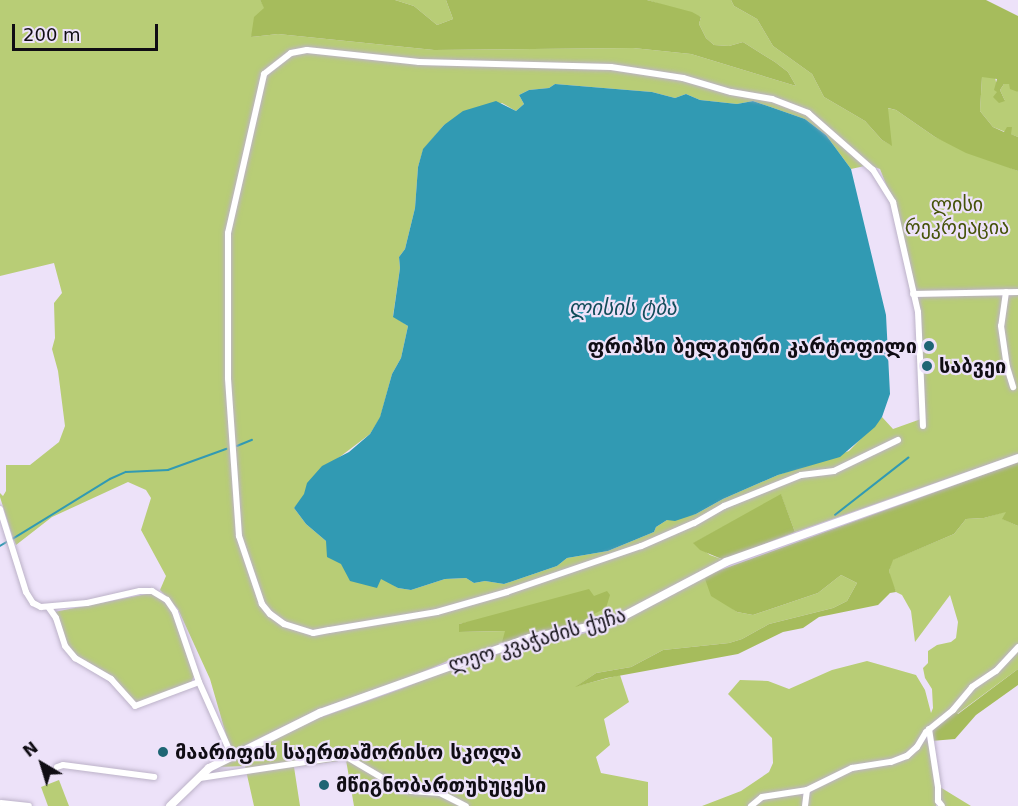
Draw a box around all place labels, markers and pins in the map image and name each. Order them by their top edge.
place label: ფრიპსი ბელგიური კარტოფილი [587,334,917,358]
marker: ფრიპსი ბელგიური კარტოფილი [922,339,936,353]
place label: საბვეი [939,354,1006,378]
marker: საბვეი [920,359,934,373]
place label: მაარიფის საერთაშორისო სკოლა [175,740,522,764]
marker: მაარიფის საერთაშორისო სკოლა [156,745,170,759]
place label: მწიგნობართუხუცესი [336,773,546,797]
marker: მწიგნობართუხუცესი [317,778,331,792]

